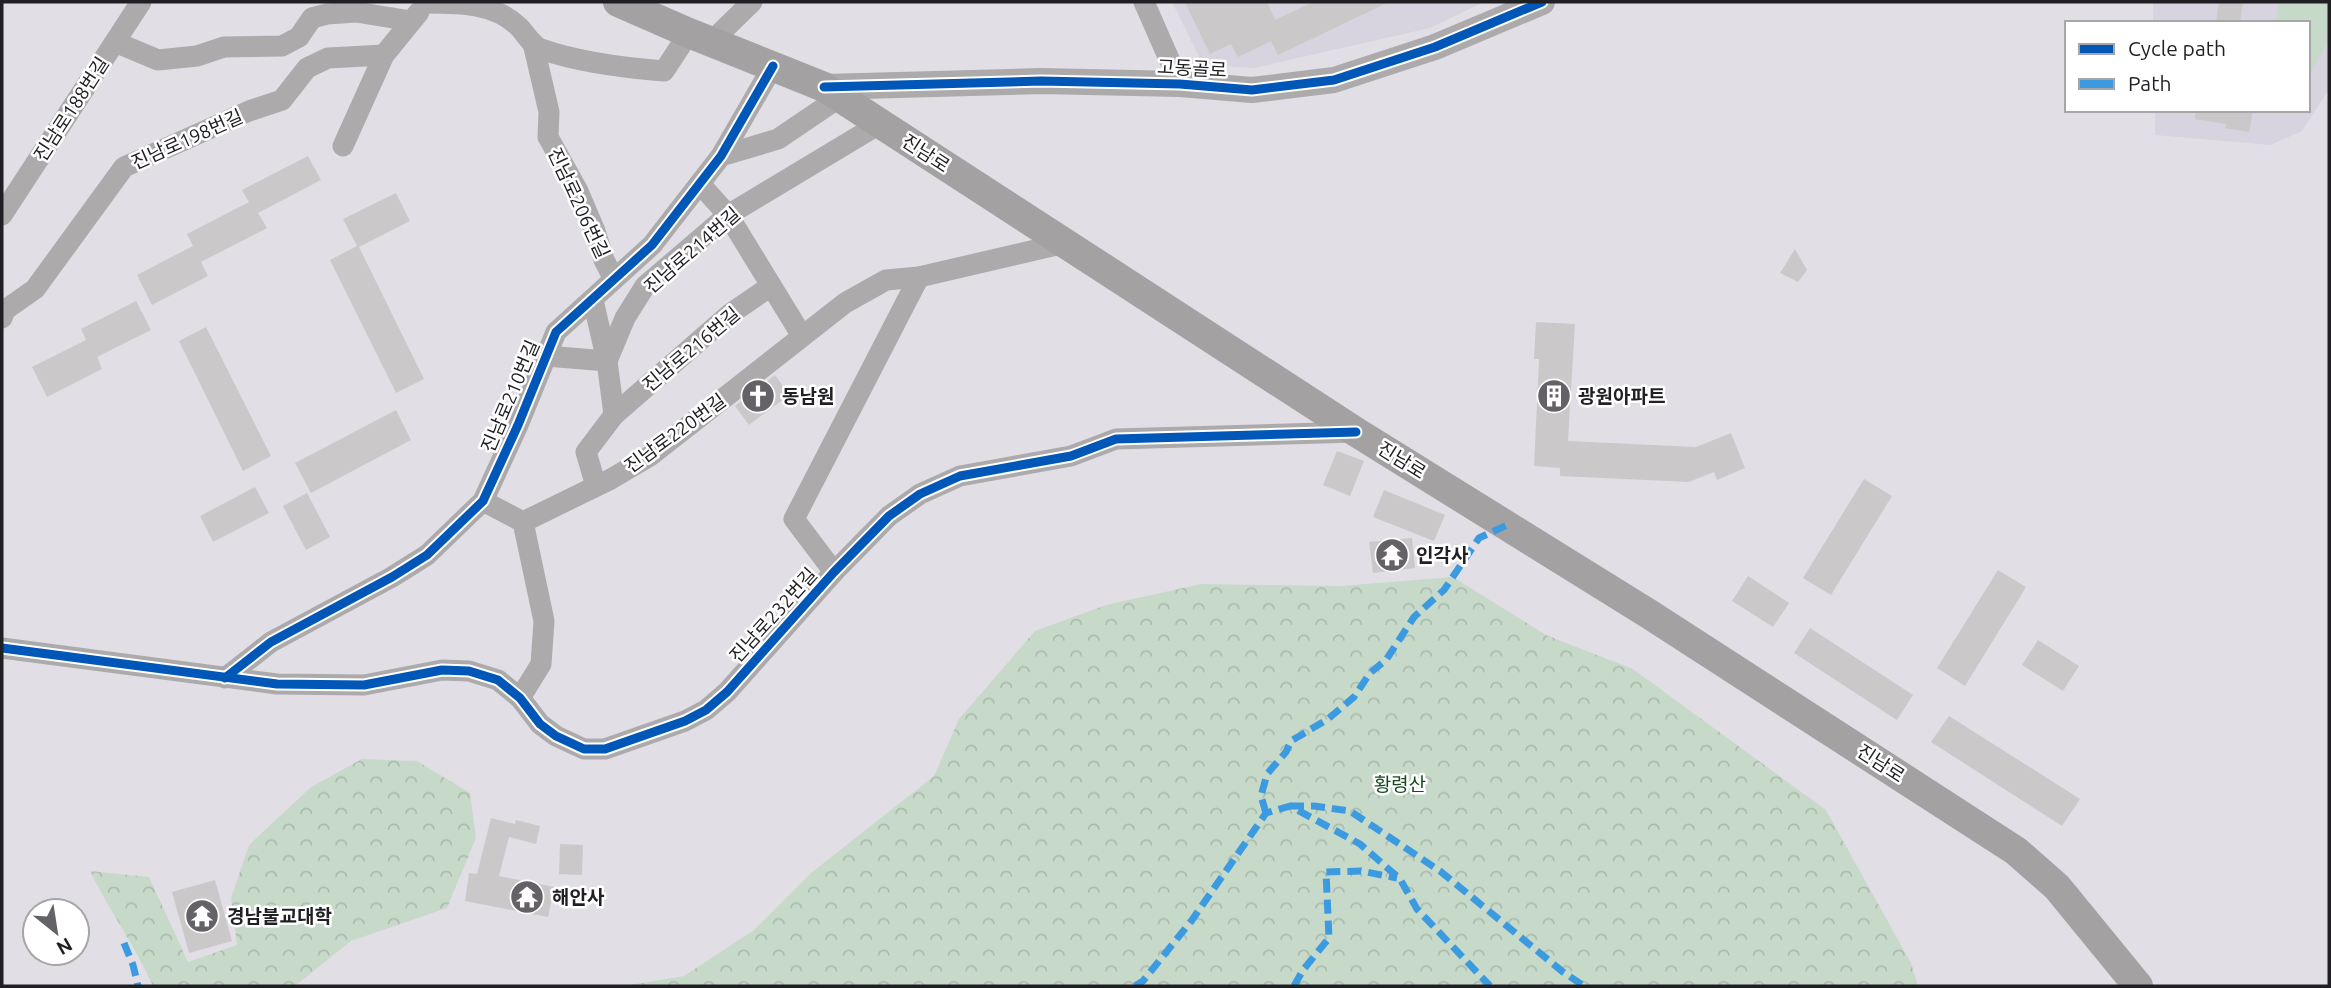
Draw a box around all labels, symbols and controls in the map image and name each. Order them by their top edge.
legend [2065,21,2310,112]
text: Cycle path [2128,36,2226,60]
street label: 진남로188번길 [29,53,113,165]
street label: 고동골로 [1157,55,1227,81]
text: Path [2128,71,2171,95]
street label: 진남로198번길 [128,105,246,173]
street label: 진남로 [898,129,954,177]
street label: 진남로206번길 [544,144,614,262]
street label: 진남로214번길 [640,202,744,298]
street label: 진남로216번길 [638,302,744,396]
street label: 진남로210번길 [477,337,543,455]
church icon: 동남원 [739,377,777,415]
building icon: 광원아파트 [1535,377,1573,415]
place label: 동남원 [782,385,834,407]
place label: 광원아파트 [1578,385,1665,407]
street label: 진남로220번길 [620,389,730,477]
street label: 진남로 [1374,437,1430,483]
temple icon: 인각사 [1373,536,1411,574]
place label: 인각사 [1416,544,1469,566]
street label: 진남로232번길 [725,563,821,667]
street label: 진남로 [1853,739,1909,787]
park label: 황령산 [1374,773,1426,795]
temple icon: 해안사 [508,878,546,916]
place label: 해안사 [552,886,605,908]
north arrow [21,897,91,967]
temple icon: 경남불교대학 [183,897,221,935]
place label: 경남불교대학 [227,905,332,927]
text: N [53,934,76,960]

